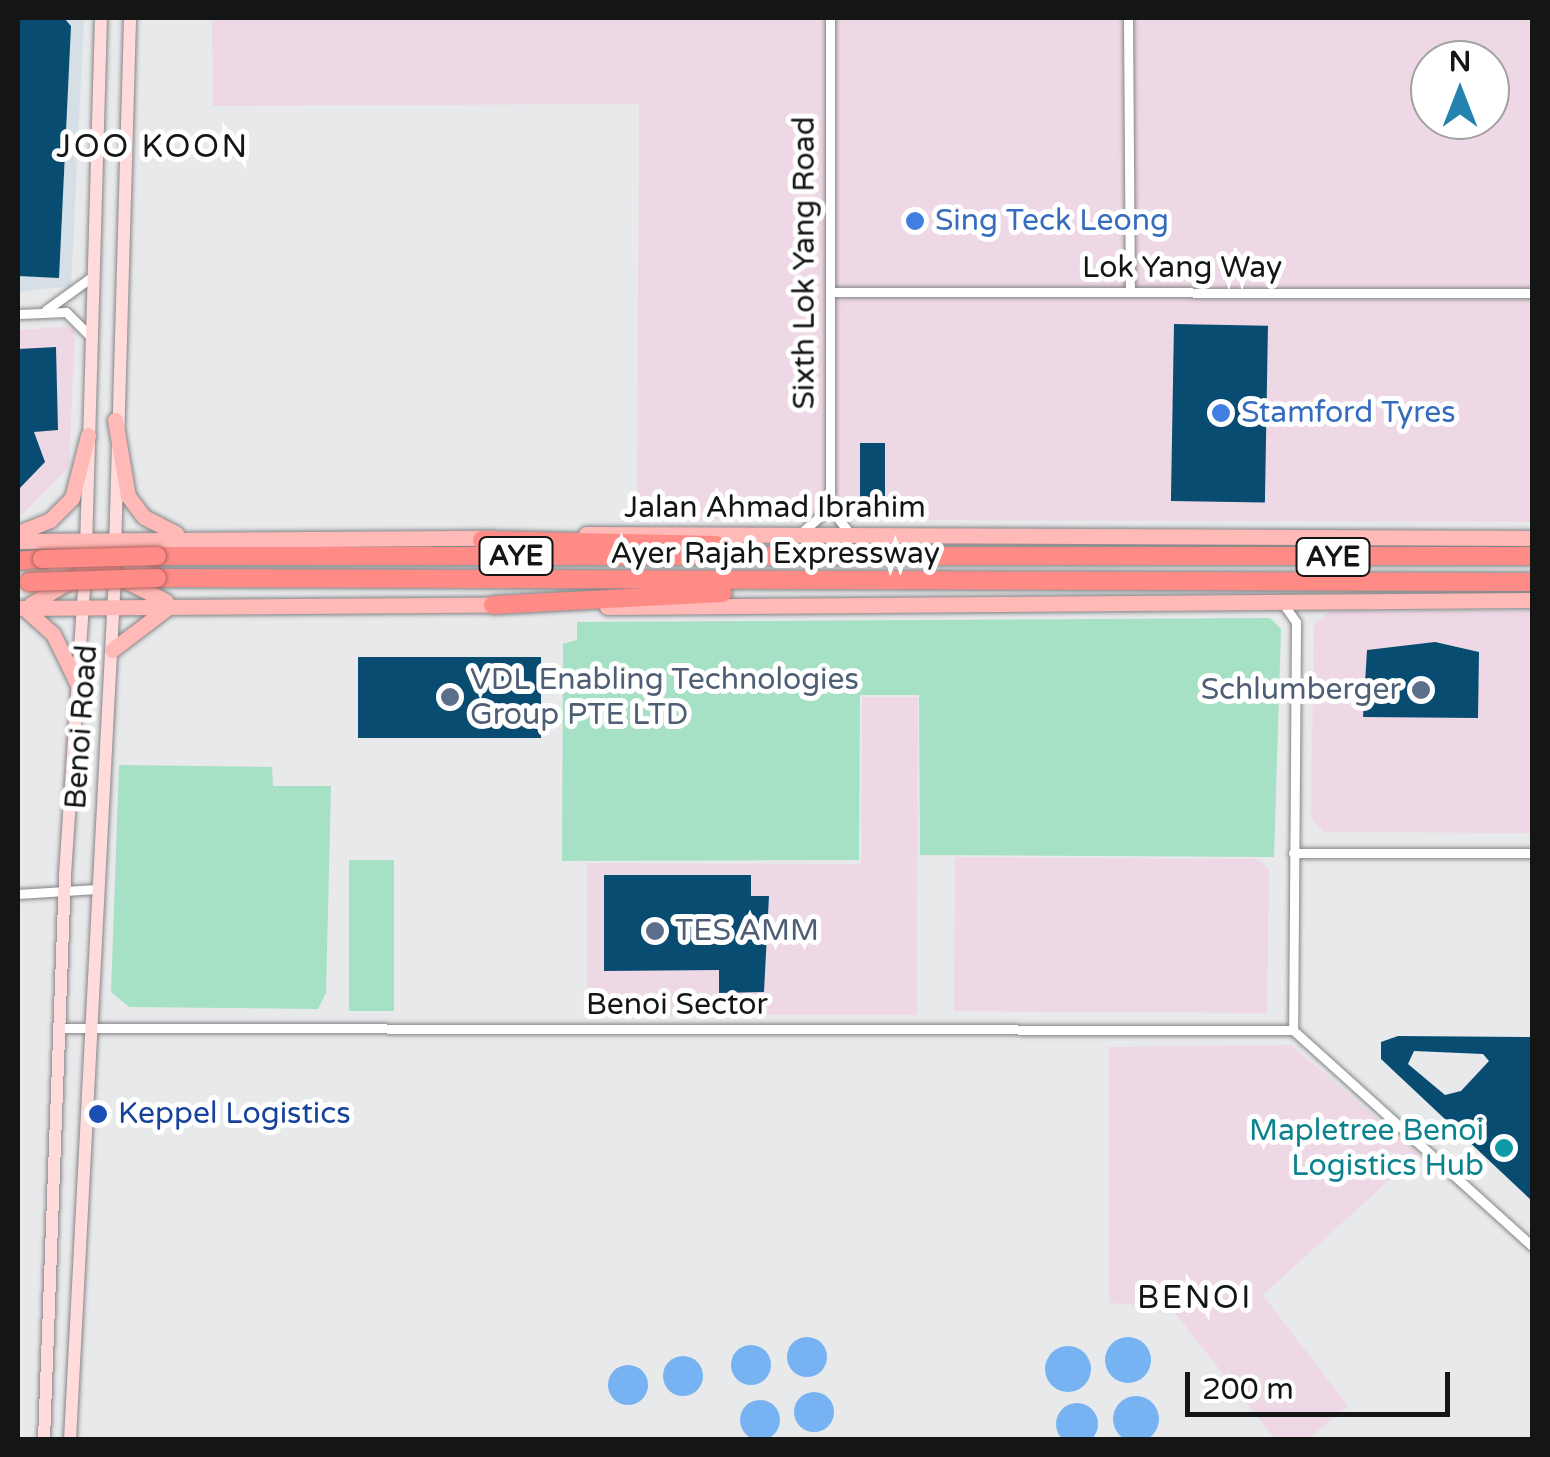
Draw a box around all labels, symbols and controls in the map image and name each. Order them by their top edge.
north arrow [1410,40,1510,140]
text: N [1449,45,1471,79]
street label: Sixth Lok Yang Road [787,116,823,410]
district label: JOO KOON [56,128,250,166]
place label: Sing Teck Leong [935,203,1169,239]
marker: Sing Teck Leong [904,210,926,232]
street label: Lok Yang Way [1082,250,1282,286]
place label: Stamford Tyres [1241,395,1456,431]
marker: Stamford Tyres [1210,402,1232,424]
street label: Jalan Ahmad Ibrahim [624,490,926,526]
road number: AYE [478,533,554,579]
road number: AYE [1296,534,1370,580]
street label: Ayer Rajah Expressway [610,536,940,572]
street label: Benoi Road [58,644,106,810]
place label: VDL Enabling Technologies Group PTE LTD [470,662,859,732]
place label: Schlumberger [1201,672,1401,708]
marker: Schlumberger [1410,679,1432,701]
marker: VDL Enabling Technologies Group PTE LTD [439,686,461,708]
place label: TES AMM [675,913,819,949]
marker: TES AMM [644,920,666,942]
street label: Benoi Sector [586,987,768,1023]
place label: Keppel Logistics [118,1096,351,1132]
marker: Keppel Logistics [87,1103,109,1125]
place label: Mapletree Benoi Logistics Hub [1249,1113,1484,1184]
marker: Mapletree Benoi Logistics Hub [1493,1137,1515,1159]
district label: BENOI [1137,1279,1253,1317]
scale bar [1190,1352,1455,1414]
text: 200 m [1202,1371,1294,1408]

